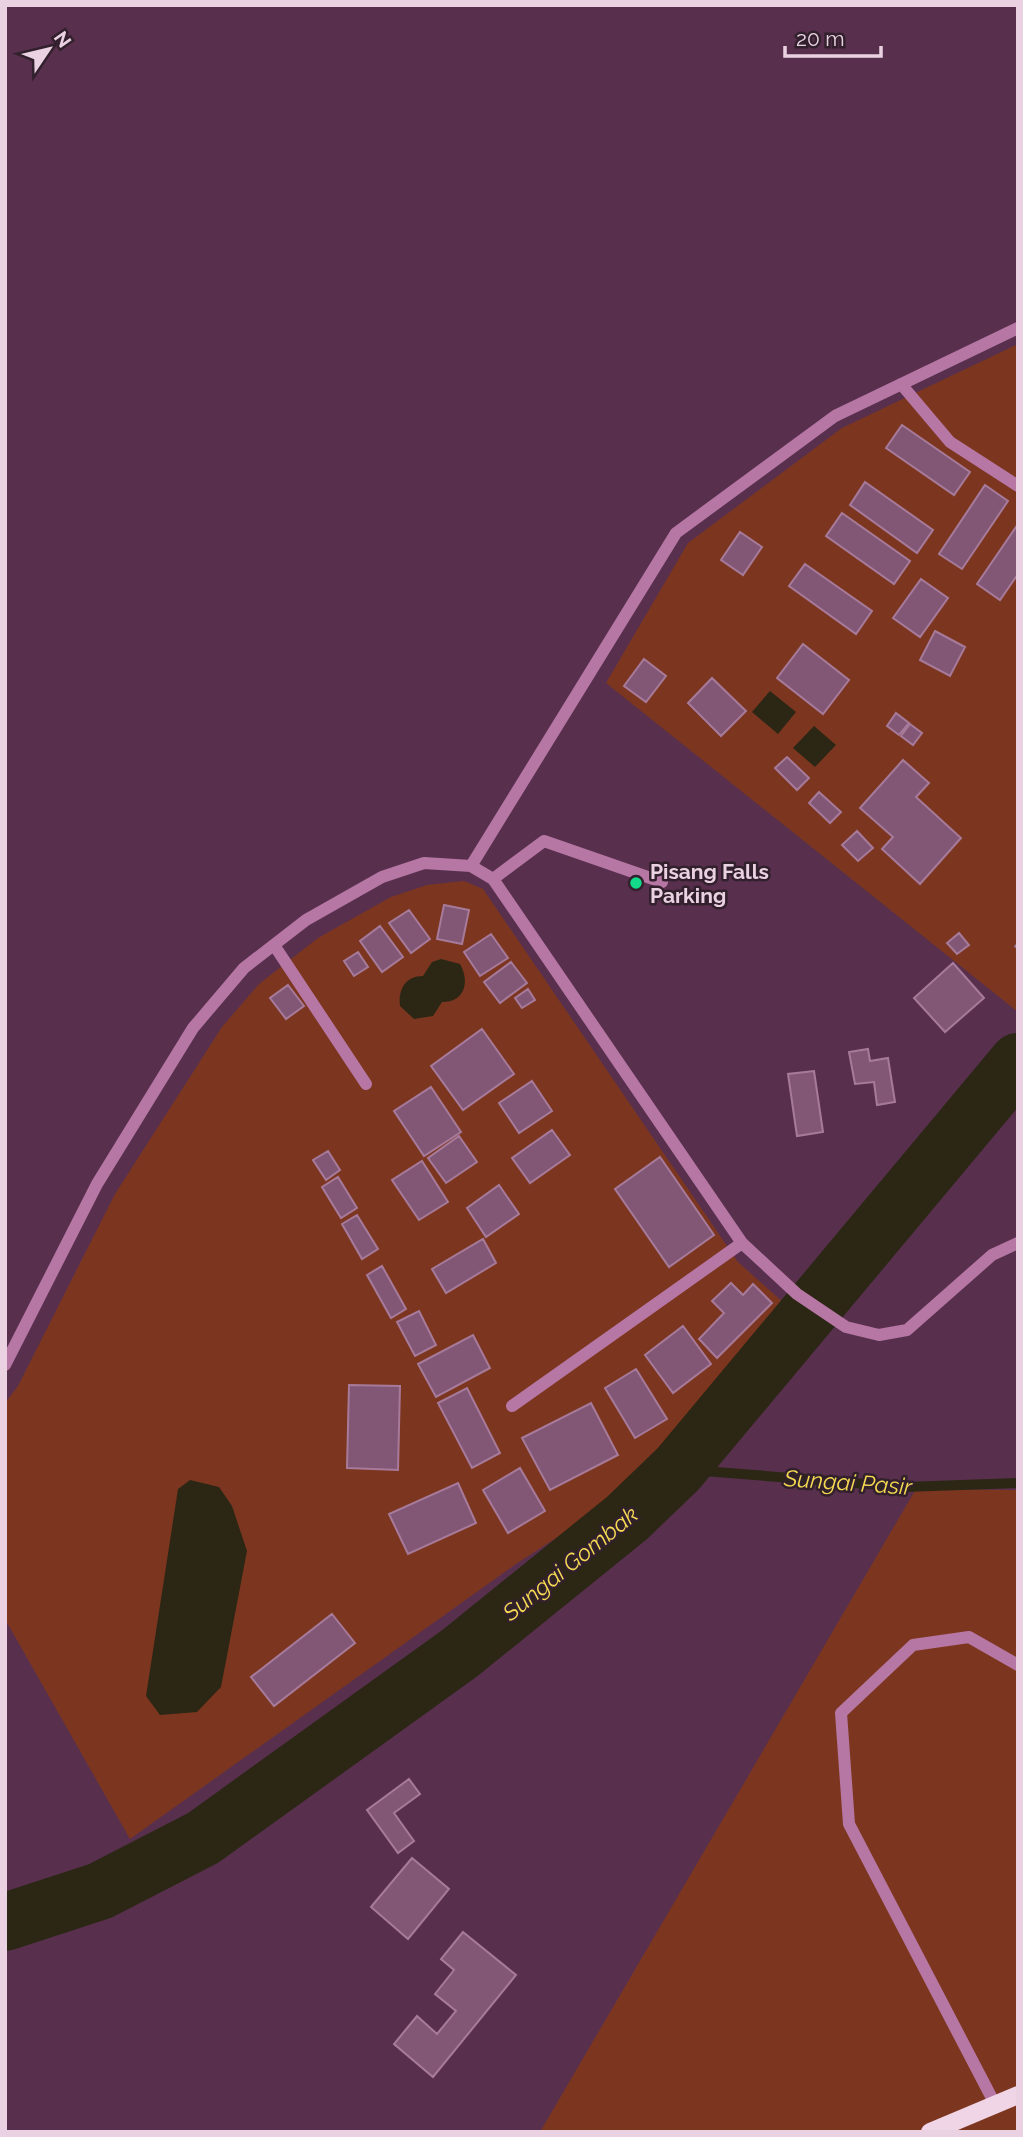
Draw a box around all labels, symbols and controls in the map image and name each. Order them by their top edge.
north arrow [14,14,84,84]
scale bar [785,14,881,58]
text: 20 m [796,26,844,51]
text: N [50,27,76,51]
place label: Pisang Falls Parking [650,859,769,908]
marker: Pisang Falls Parking [628,875,644,891]
water label: Sungai Pasir [782,1464,914,1500]
water label: Sungai Gombak [496,1500,643,1626]

